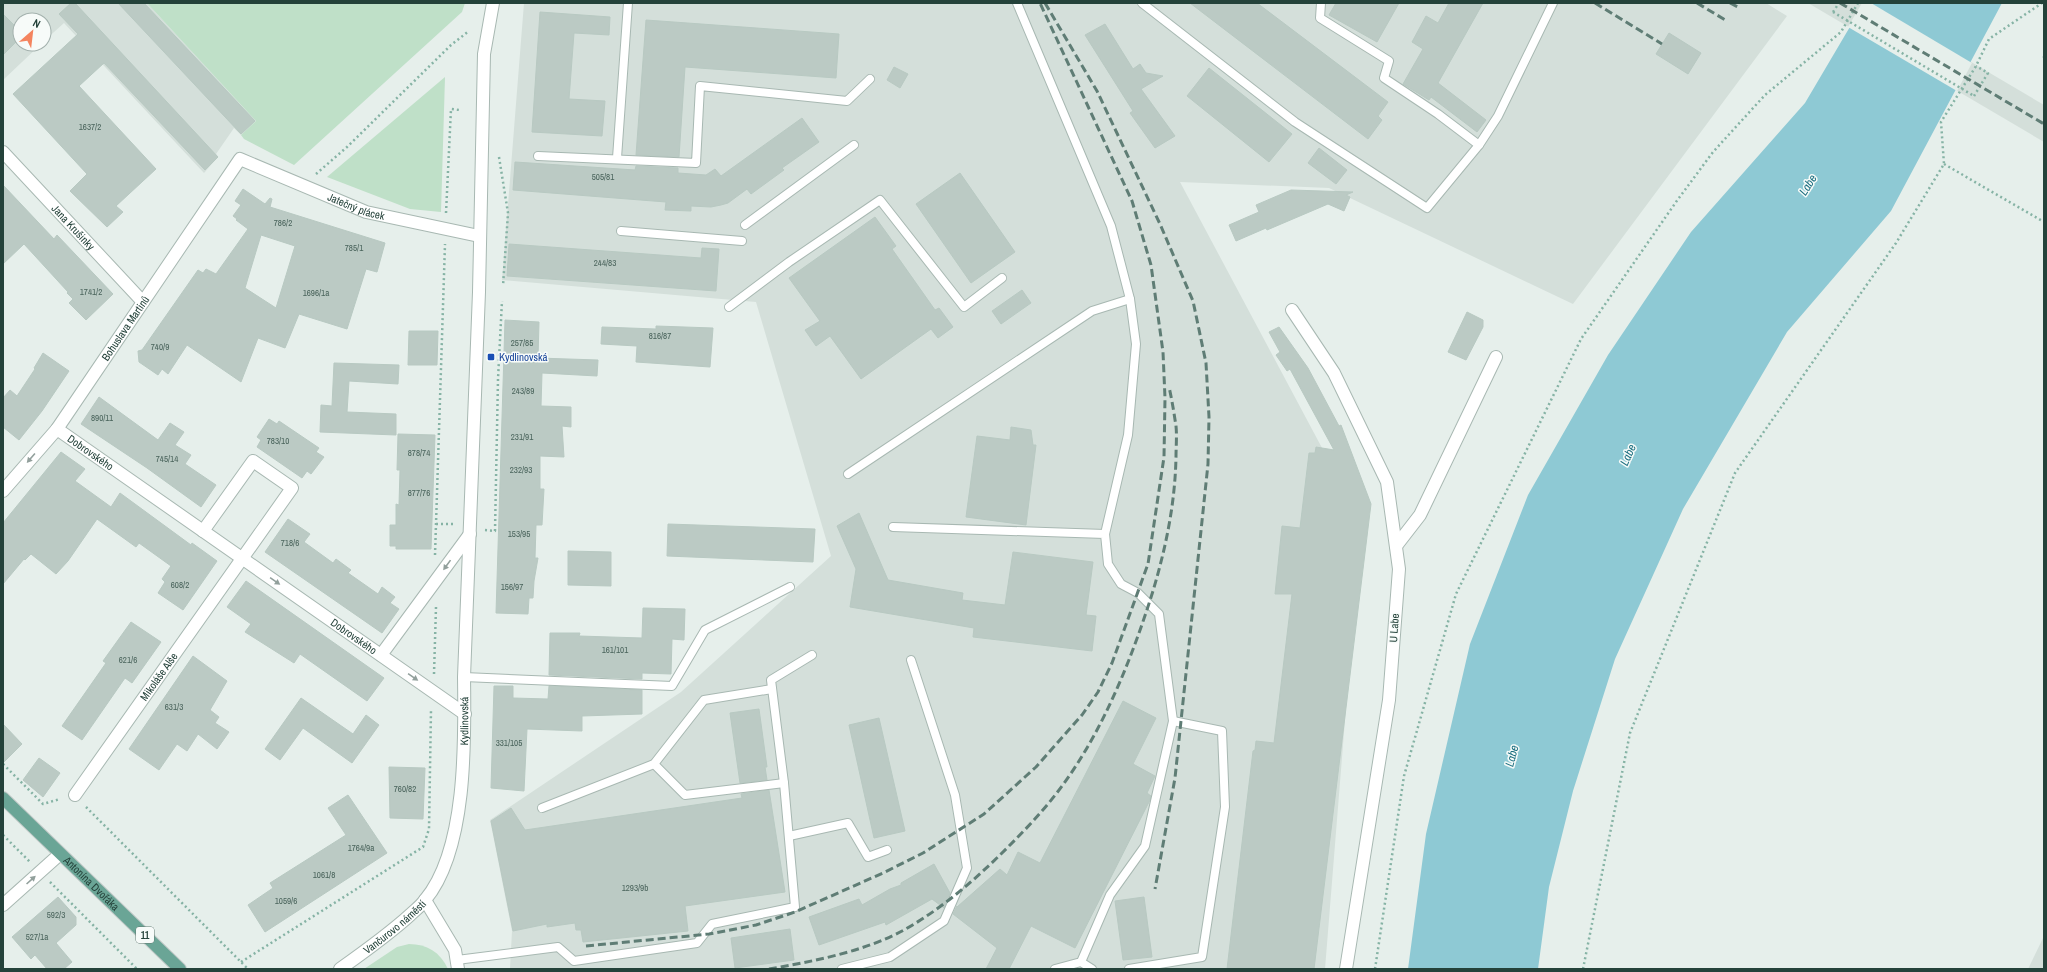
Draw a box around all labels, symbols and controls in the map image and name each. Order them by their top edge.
north arrow [12,12,52,52]
text: N [31,15,43,31]
house number: 1637/2 [79,121,101,133]
house number: 505/81 [592,171,614,183]
water label: Labe [1795,171,1821,199]
street label: Jatečný plácek [326,190,386,223]
street label: Jana Krušinky [49,202,98,253]
house number: 786/2 [274,217,292,229]
house number: 785/1 [345,242,363,254]
house number: 244/83 [594,257,616,269]
house number: 1741/2 [80,286,102,298]
house number: 1696/1a [303,287,329,299]
street label: Bohuslava Martinů [98,293,152,363]
house number: 816/87 [649,330,671,342]
house number: 257/85 [511,337,533,349]
house number: 740/9 [151,341,169,353]
place label: Kydlinovská [499,350,548,364]
marker: Kydlinovská [486,352,496,362]
house number: 243/89 [512,385,534,397]
house number: 890/11 [91,412,113,424]
street label: Dobrovského [65,431,116,473]
house number: 231/91 [511,431,533,443]
house number: 783/10 [267,435,289,447]
water label: Labe [1616,441,1640,468]
house number: 878/74 [408,447,430,459]
one-way arrow [27,453,36,464]
house number: 745/14 [156,453,178,465]
house number: 232/93 [510,464,532,476]
house number: 877/76 [408,487,430,499]
house number: 153/95 [508,528,530,540]
house number: 718/6 [281,537,299,549]
one-way arrow [443,560,451,571]
one-way arrow [269,577,280,585]
house number: 608/2 [171,579,189,591]
house number: 156/97 [501,581,523,593]
street label: U Labe [1386,613,1402,643]
street label: Dobrovského [328,615,380,657]
house number: 161/101 [602,644,628,656]
street label: Mikoláše Alše [137,650,181,703]
house number: 621/6 [119,654,137,666]
one-way arrow [407,673,418,681]
street label: Kydlinovská [457,697,471,746]
house number: 631/3 [165,701,183,713]
house number: 331/105 [496,737,522,749]
water label: Labe [1501,743,1523,769]
house number: 760/82 [394,783,416,795]
house number: 1764/9a [348,842,374,854]
street label: Antonína Dvořáka [60,853,122,914]
house number: 1061/8 [313,869,335,881]
one-way arrow [26,875,37,884]
house number: 1293/9b [622,882,648,894]
house number: 1059/6 [275,895,297,907]
street label: Vančurovo náměstí [361,897,429,957]
house number: 592/3 [47,909,65,921]
road number: 11 [136,927,154,943]
house number: 527/1a [26,931,48,943]

